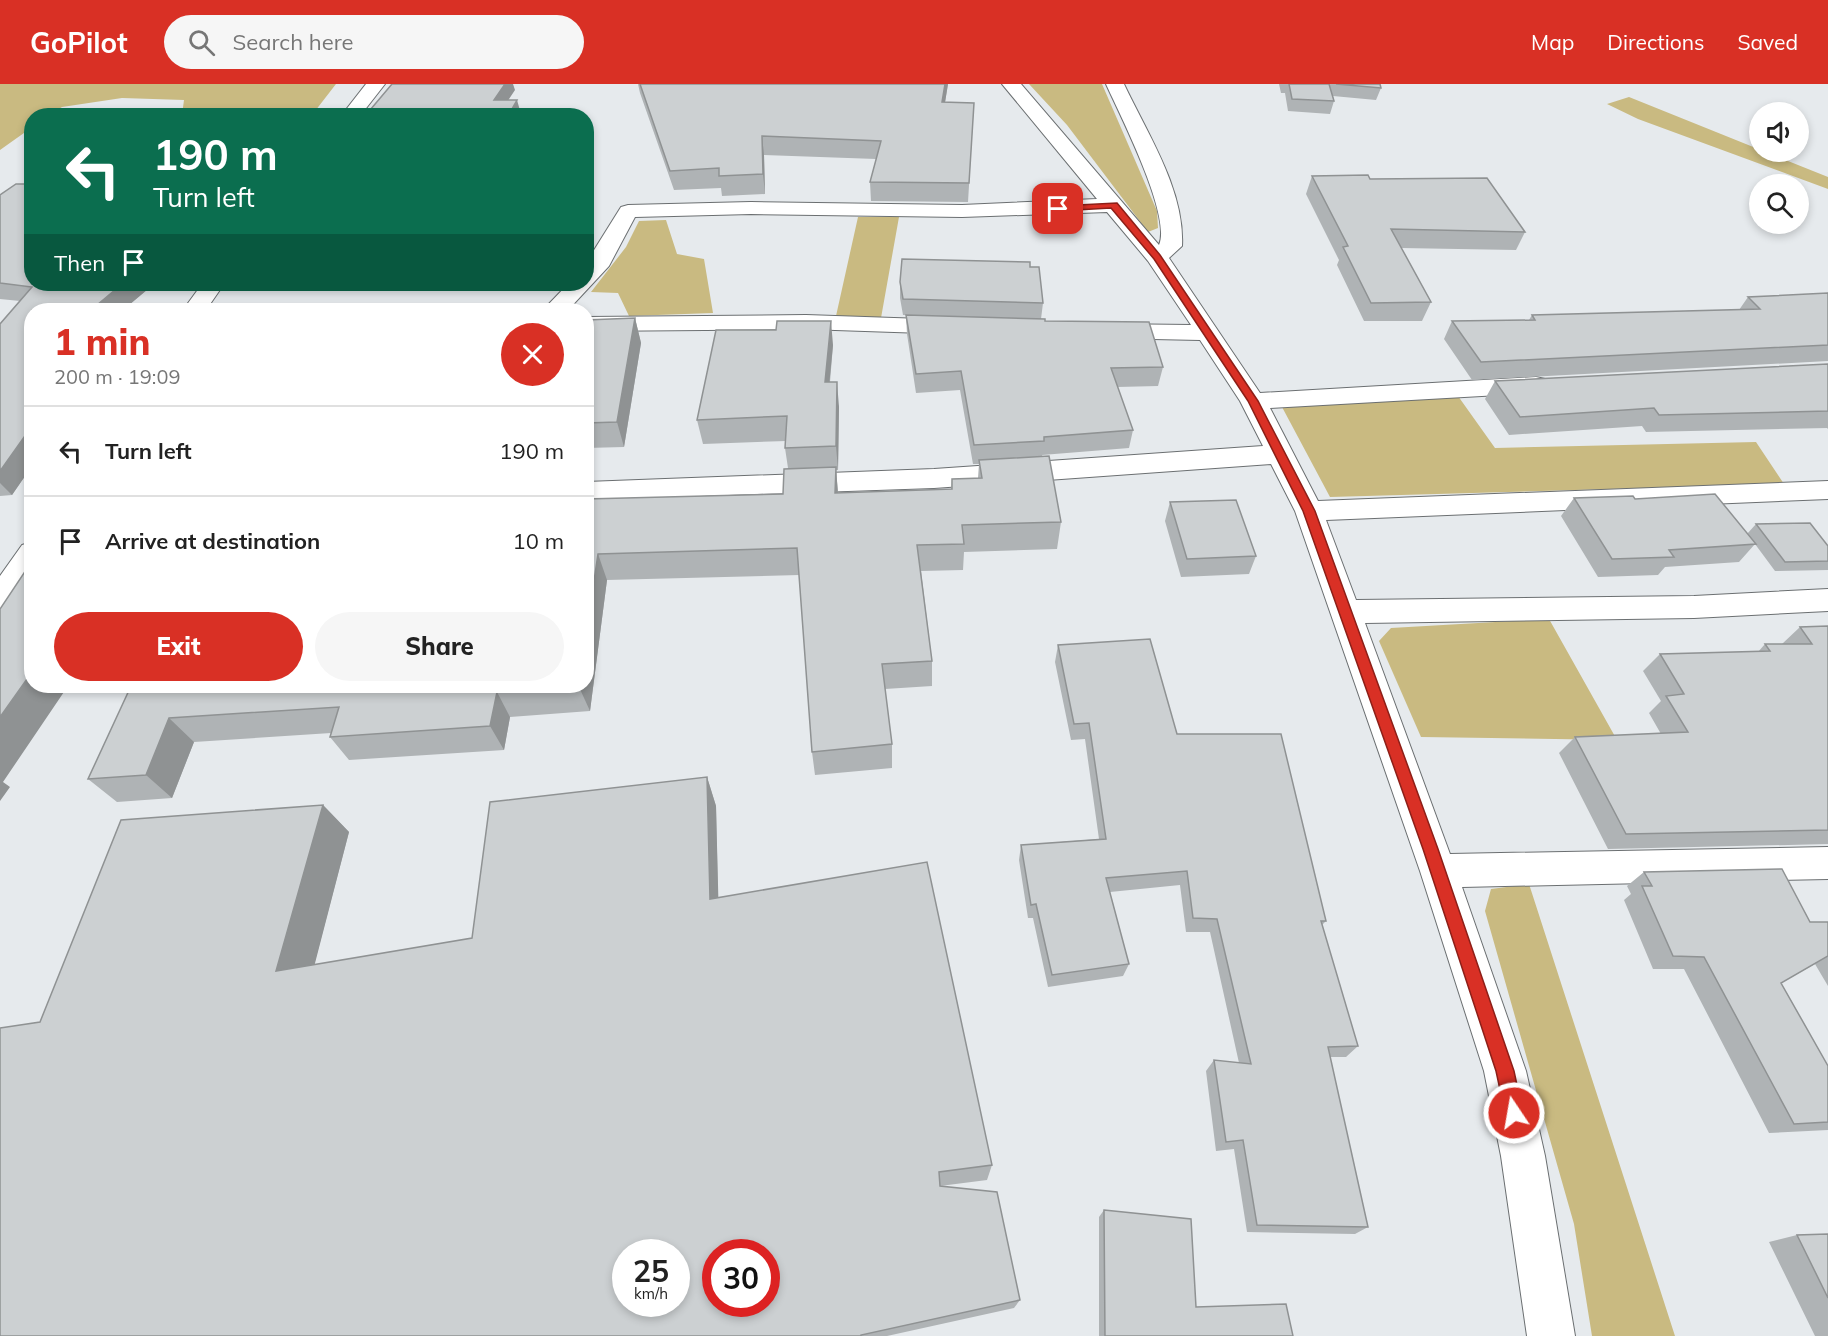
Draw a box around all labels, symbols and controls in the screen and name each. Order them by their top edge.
search box [164,15,584,69]
text: GoPilot [30,25,128,60]
icon: search [185,26,218,59]
text: Search here [233,28,354,56]
text: Map [1531,29,1574,55]
text: Directions [1607,29,1704,55]
text: Saved [1737,29,1798,55]
map controls [1749,102,1809,234]
button: sound [1749,102,1809,162]
text: 190 m [153,128,278,181]
icon: left [54,132,132,210]
button: search [1749,174,1809,234]
text: Turn left [153,180,255,214]
pin [1032,183,1083,234]
icon: arrive [1041,192,1074,225]
icon: arrive [117,246,150,279]
text: Then [54,249,105,277]
text: 1 min [54,319,150,364]
button: close [501,323,564,386]
text: 200 m · 19:09 [54,364,180,389]
icon: left [54,435,87,468]
text: Turn left [105,437,192,465]
text: 190 m [499,437,564,465]
icon: arrive [54,525,87,558]
text: Arrive at destination [105,527,320,555]
text: 10 m [513,527,564,555]
button: Exit [54,612,303,681]
button: Share [315,612,564,681]
position arrow [1482,1081,1546,1145]
speed limit sign: 30 [702,1239,780,1317]
text: 25 [633,1252,669,1290]
text: km/h [634,1284,668,1303]

